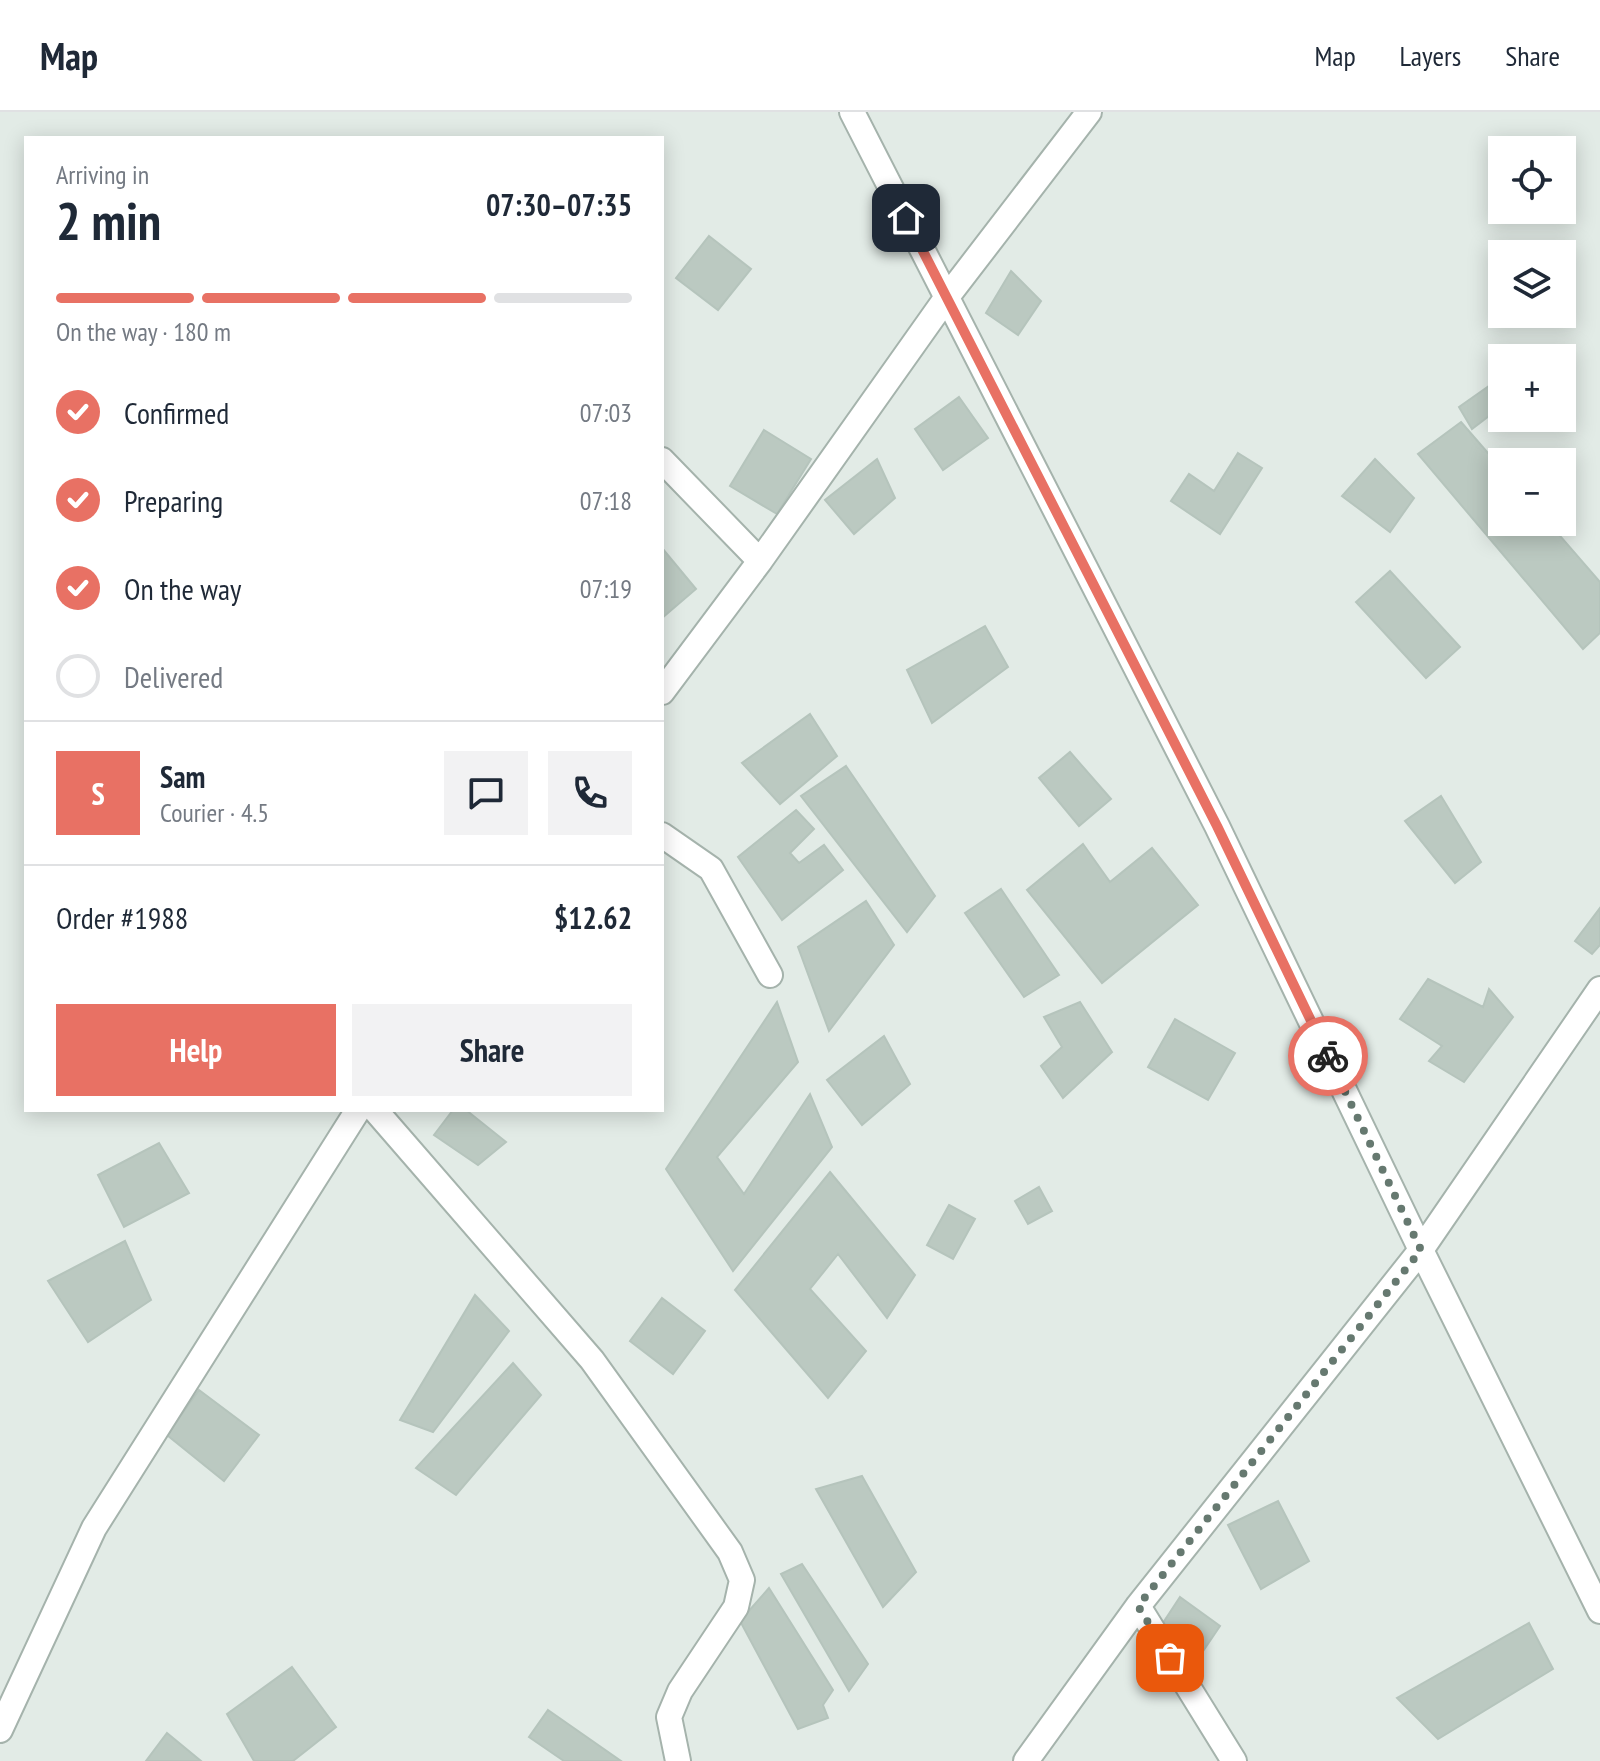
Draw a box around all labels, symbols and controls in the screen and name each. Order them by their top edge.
text: Map [40,31,98,80]
text: Map [1314,37,1356,74]
text: Layers [1400,37,1461,74]
text: Share [1505,37,1560,74]
map controls [1488,136,1576,536]
button: locate [1488,136,1576,224]
text: Arriving in [56,158,149,191]
pin [872,184,940,252]
text: 07:30–07:35 [486,185,632,224]
text: 2 min [56,187,161,254]
icon: home [884,196,928,240]
button: layers [1488,240,1576,328]
text: On the way · 180 m [56,315,231,348]
button: + [1488,344,1576,432]
icon: check [56,390,100,434]
text: Confirmed [124,393,229,432]
text: 07:03 [580,396,632,429]
button: − [1488,448,1576,536]
icon: check [56,478,100,522]
text: Preparing [124,481,223,520]
text: 07:18 [580,484,632,517]
icon: check [56,566,100,610]
text: On the way [124,569,241,608]
text: 07:19 [580,572,632,605]
text: Delivered [124,657,223,696]
button: chat [444,751,528,835]
button: phone [548,751,632,835]
text: Sam [160,757,205,796]
text: S [91,774,105,813]
text: Courier · 4.5 [160,796,269,829]
text: Order #1988 [56,898,188,937]
text: $12.62 [554,898,632,937]
button: Help [56,1004,336,1096]
button: Share [352,1004,632,1096]
courier [1288,1016,1368,1096]
icon: bike [1306,1034,1350,1078]
pin [1136,1624,1204,1692]
icon: bag [1148,1636,1192,1680]

